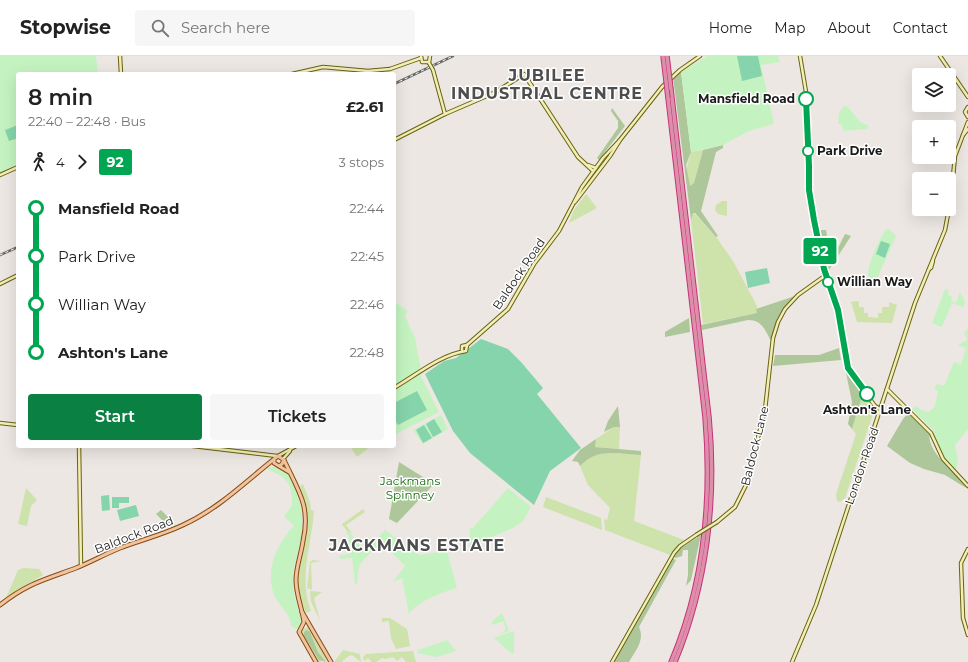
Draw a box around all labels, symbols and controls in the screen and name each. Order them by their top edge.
search box [135,10,415,46]
text: Stopwise [20,16,111,39]
icon: search [149,17,171,39]
text: Search here [181,18,270,37]
text: Home [709,19,752,37]
text: Map [774,19,805,37]
text: About [827,19,871,37]
text: Contact [893,19,948,37]
district label: JUBILEE INDUSTRIAL CENTRE [451,66,643,103]
map controls [912,68,956,216]
button: layers [912,68,956,112]
text: 8 min [28,84,93,111]
place label: Mansfield Road [698,91,795,106]
marker: Mansfield Road [798,91,814,107]
text: £2.61 [346,97,384,116]
text: 22:40 – 22:48 · Bus [28,113,146,129]
button: + [912,120,956,164]
place label: Park Drive [817,143,883,158]
marker: Park Drive [802,145,814,157]
icon: walk [28,151,50,173]
icon: forward [71,151,93,173]
text: 92 [107,153,124,171]
text: 4 [56,154,65,170]
text: 3 stops [339,154,384,170]
button: − [912,172,956,216]
text: Mansfield Road [58,199,179,218]
text: 22:44 [349,200,384,216]
street label: Baldock Road [489,235,548,312]
line badge: 92 [802,238,838,264]
text: 92 [811,242,829,260]
text: Park Drive [58,247,135,266]
text: 22:45 [351,248,384,264]
place label: Willian Way [837,274,913,289]
marker: Willian Way [822,276,834,288]
text: Willian Way [58,295,146,314]
text: 22:46 [350,296,384,312]
text: Ashton's Lane [58,343,168,362]
text: 22:48 [349,344,384,360]
marker: Ashton's Lane [859,386,875,402]
button: Start [28,394,202,440]
button: Tickets [210,394,384,440]
place label: Ashton's Lane [822,402,911,417]
street label: Baldock Lane [737,405,772,487]
street label: London Road [841,425,882,507]
park label: Jackmans Spinney [379,473,440,502]
street label: Baldock Road [92,513,175,556]
district label: JACKMANS ESTATE [328,536,505,555]

